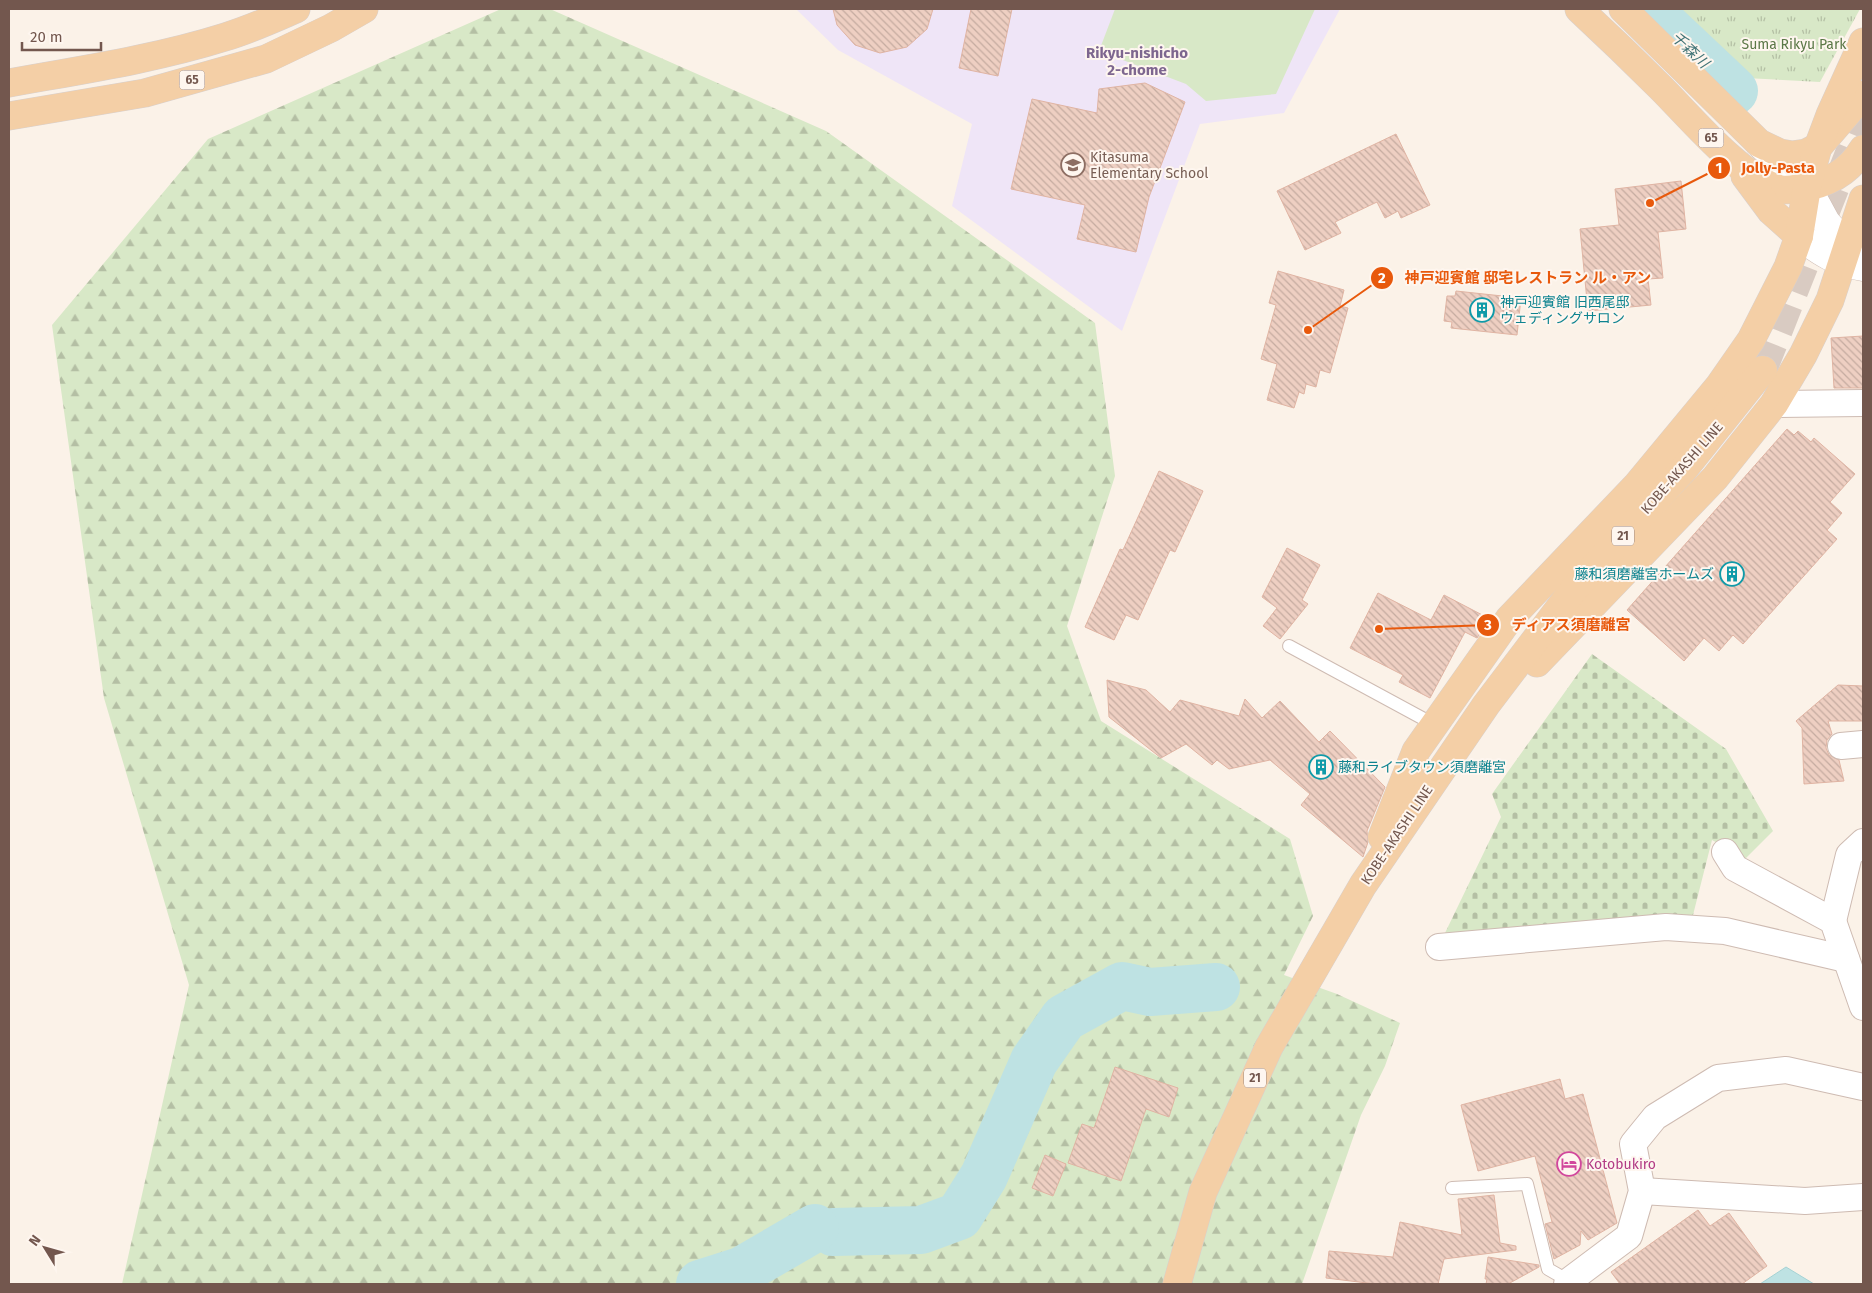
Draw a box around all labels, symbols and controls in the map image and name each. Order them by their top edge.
scale bar [22,20,101,52]
text: 20 m [30,28,63,46]
water label: 千森川 [1667,28,1714,73]
park label: Suma Rikyu Park [1742,36,1847,53]
district label: Rikyu-nishicho 2-chome [1086,44,1188,79]
road number: 65 [180,70,204,90]
road number: 65 [1698,128,1724,148]
place label: Kitasuma Elementary School [1090,149,1208,182]
school or university icon: Kitasuma Elementary School [1060,152,1086,178]
callout: Jolly-Pasta [1706,153,1825,183]
text: 1 [1716,159,1722,177]
text: Jolly-Pasta [1740,159,1815,177]
callout: 神戸迎賓館 邸宅レストラン ル・アン [1370,263,1662,293]
text: 2 [1378,269,1386,287]
text: 神戸迎賓館 邸宅レストラン ル・アン [1404,269,1651,287]
place label: 神戸迎賓館 旧西尾邸 ウェディングサロン [1500,294,1630,327]
building icon: 神戸迎賓館 旧西尾邸 ウェディングサロン [1469,297,1495,323]
street label: KOBE-AKASHI LINE [1637,418,1727,518]
road number: 21 [1612,526,1634,546]
building icon: 藤和須磨離宮ホームズ [1719,561,1745,587]
place label: 藤和須磨離宮ホームズ [1574,566,1714,583]
callout: ディアス須磨離宮 [1476,610,1641,640]
text: 3 [1483,616,1492,634]
text: ディアス須磨離宮 [1512,616,1630,634]
building icon: 藤和ライブタウン須磨離宮 [1308,754,1334,780]
place label: 藤和ライブタウン須磨離宮 [1338,759,1506,776]
street label: KOBE-AKASHI LINE [1357,782,1437,888]
road number: 21 [1244,1068,1266,1088]
hotel icon: Kotobukiro [1556,1151,1582,1177]
place label: Kotobukiro [1586,1156,1656,1173]
north arrow [20,1223,70,1273]
text: N [25,1232,45,1249]

